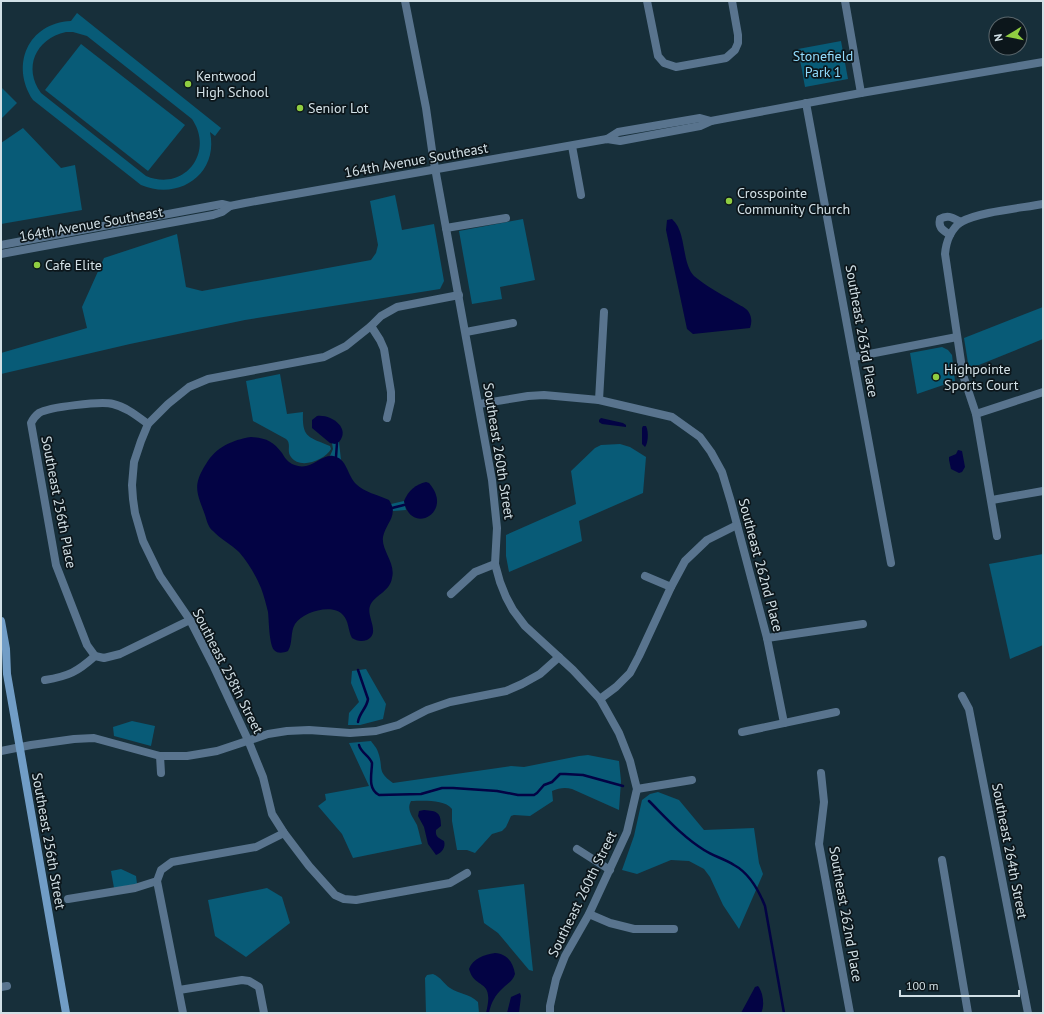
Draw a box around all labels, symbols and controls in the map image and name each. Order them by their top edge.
north arrow [988,16,1028,56]
text: N [991,33,1006,43]
park label: Stonefield Park 1 [793,47,853,81]
place label: Kentwood High School [196,67,269,101]
marker: Kentwood High School [183,79,193,89]
place label: Senior Lot [308,99,369,117]
marker: Senior Lot [295,103,305,113]
street label: 164th Avenue Southeast [343,138,490,182]
place label: Crosspointe Community Church [737,184,850,218]
marker: Crosspointe Community Church [724,196,734,206]
street label: 164th Avenue Southeast [18,202,165,246]
place label: Cafe Elite [45,256,102,274]
marker: Cafe Elite [32,260,42,270]
street label: Southeast 263rd Place [841,263,883,399]
place label: Highpointe Sports Court [944,360,1019,394]
marker: Highpointe Sports Court [931,372,941,382]
street label: Southeast 260th Street [479,381,519,521]
street label: Southeast 256th Place [37,434,81,570]
street label: Southeast 262nd Place [735,496,787,634]
street label: Southeast 258th Street [189,605,267,737]
street label: Southeast 256th Street [28,771,70,911]
street label: Southeast 264th Street [988,781,1032,921]
street label: Southeast 260th Street [544,828,620,960]
street label: Southeast 262nd Place [825,845,867,983]
scale bar [900,972,1019,998]
text: 100 m [906,978,939,993]

